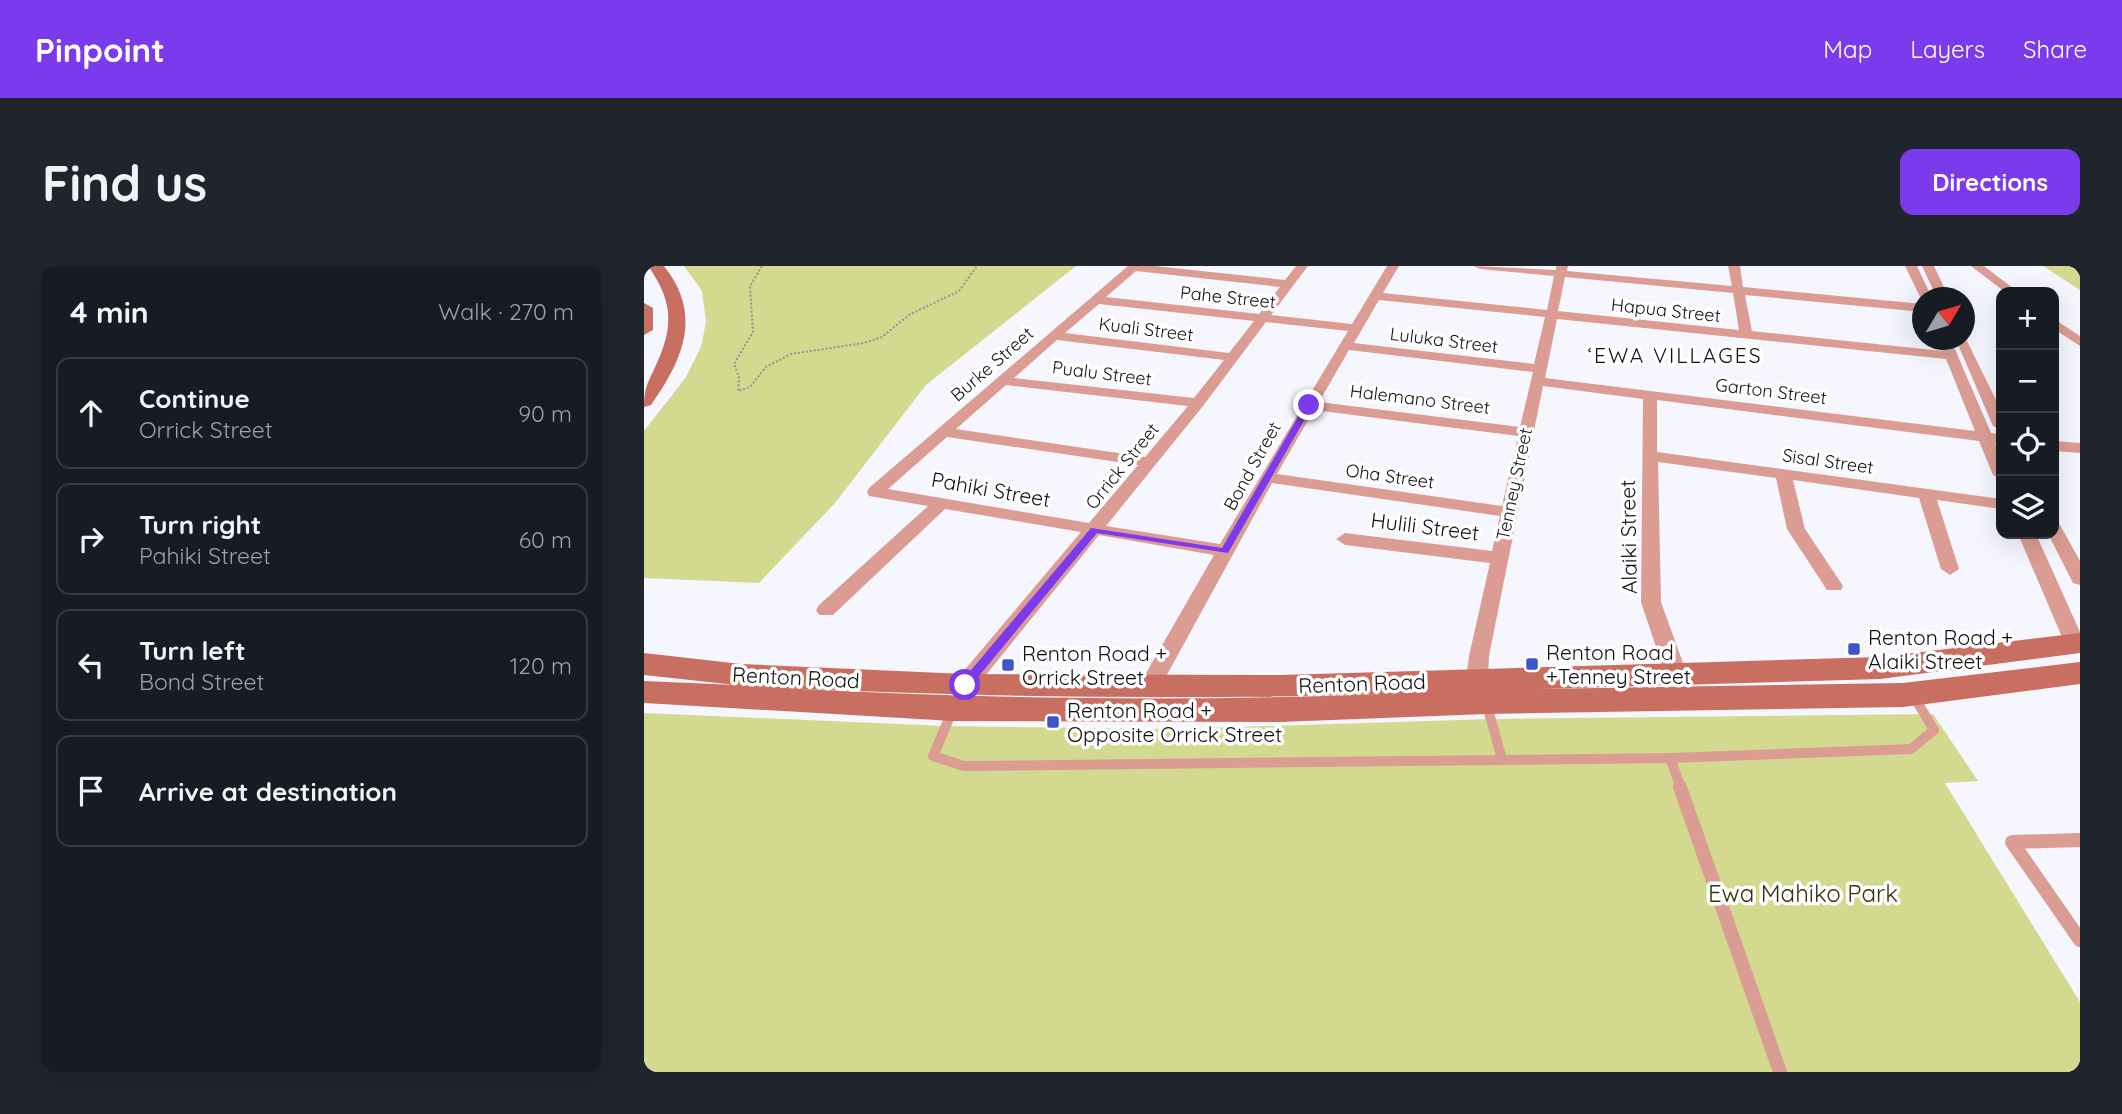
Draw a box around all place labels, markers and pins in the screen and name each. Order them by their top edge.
place label: Renton Road + Alaiki Street [1868,624,2013,674]
place label: Renton Road +Tenney Street [1546,639,1691,689]
place label: Renton Road + Orrick Street [1022,640,1167,690]
marker: Renton Road + Alaiki Street [1846,641,1862,657]
marker: Renton Road +Tenney Street [1524,656,1540,672]
marker: Renton Road + Orrick Street [1000,657,1016,673]
place label: Renton Road + Opposite Orrick Street [1067,697,1282,747]
marker: Renton Road + Opposite Orrick Street [1045,714,1061,730]

